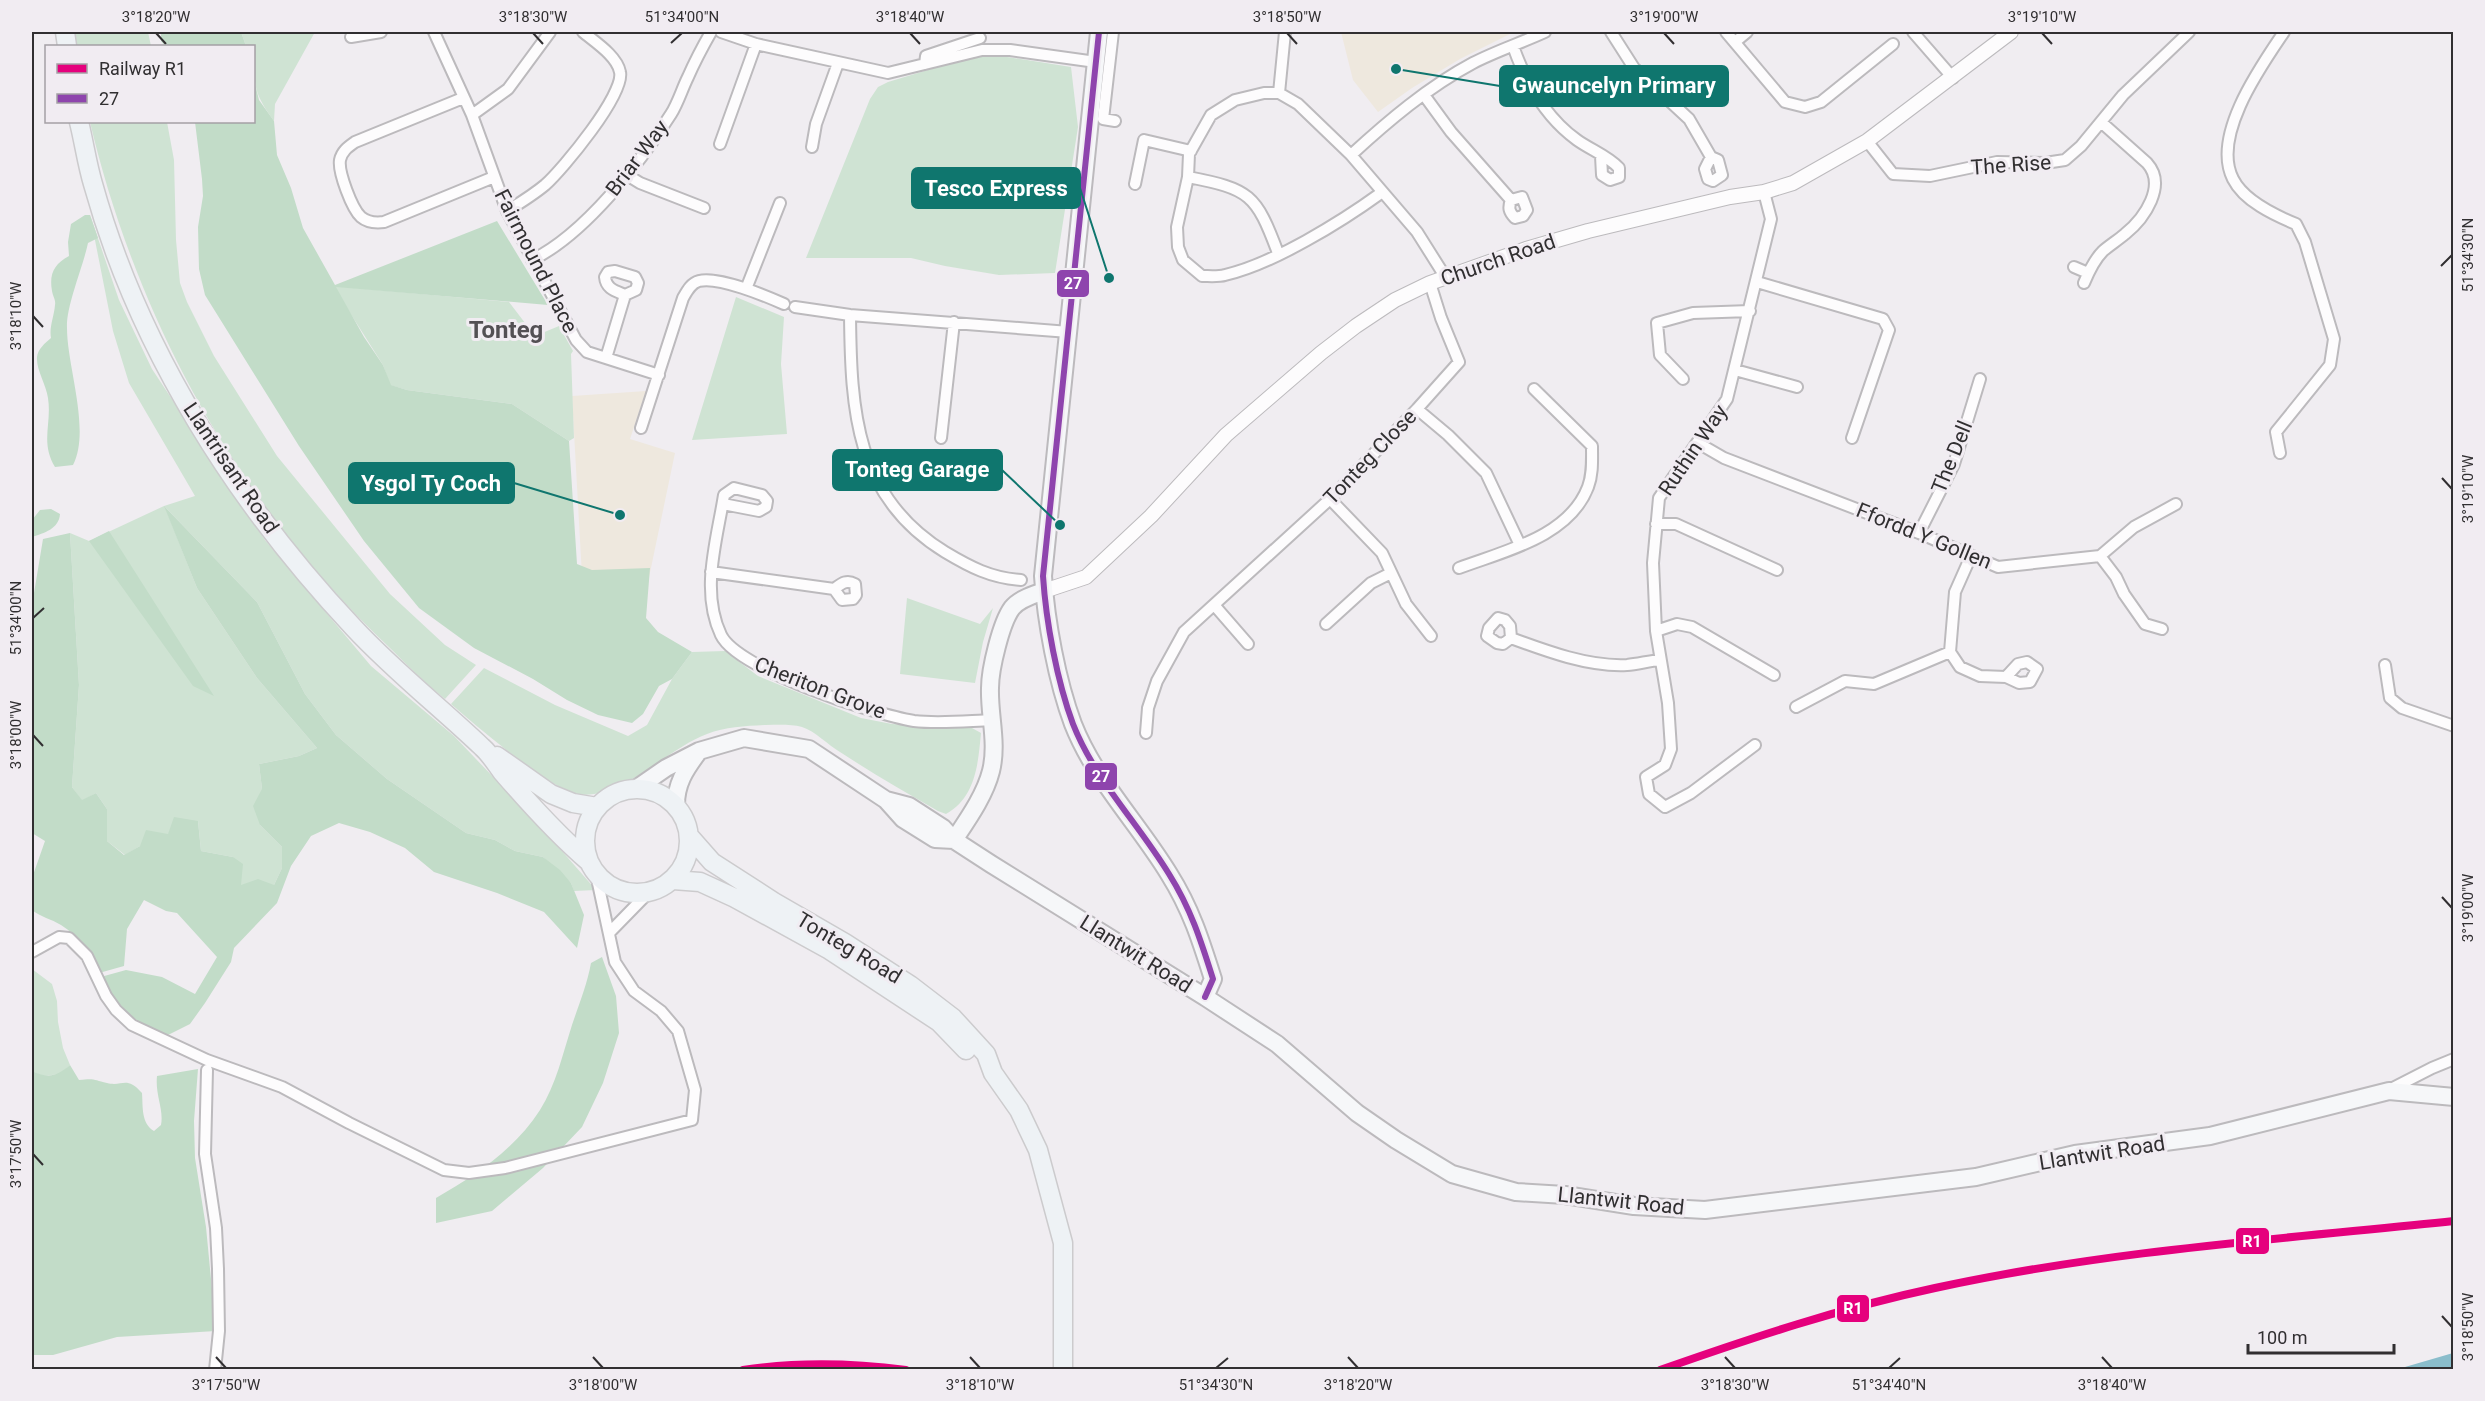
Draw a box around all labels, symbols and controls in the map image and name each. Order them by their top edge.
text: 3°18'20"W [122,8,190,26]
text: 3°18'30"W [499,8,567,26]
text: 51°34'00"N [645,8,719,26]
text: 3°18'40"W [876,8,944,26]
text: 3°18'50"W [1253,8,1321,26]
text: 3°19'00"W [1630,8,1698,26]
text: 3°19'10"W [2008,8,2076,26]
legend [45,45,255,123]
text: Railway R1 [99,58,186,79]
callout: Gwauncelyn Primary [1500,66,1728,106]
text: Gwauncelyn Primary [1512,73,1717,98]
text: 27 [99,88,119,109]
street label: Briar Way [601,115,673,201]
street label: The Rise [1970,150,2052,180]
callout: Tesco Express [912,168,1080,208]
text: Tesco Express [924,176,1068,201]
street label: Fairmound Place [490,185,582,337]
text: 51°34'30"N [2459,218,2477,292]
street label: Church Road [1438,229,1558,291]
line badge: 27 [1056,269,1090,298]
text: 27 [1064,274,1082,293]
text: 3°18'10"W [7,282,25,350]
district label: Tonteg [469,316,543,344]
street label: Llantrisant Road [178,398,284,538]
street label: Ruthin Way [1654,400,1732,500]
street label: Tonteg Close [1319,404,1421,510]
street label: The Dell [1927,417,1977,497]
callout: Tonteg Garage [833,450,1002,490]
text: 3°19'10"W [2459,455,2477,523]
text: Tonteg Garage [845,457,989,482]
callout: Ysgol Ty Coch [349,463,514,503]
text: Ysgol Ty Coch [361,471,501,496]
street label: Ffordd Y Gollen [1853,498,1995,574]
text: 51°34'00"N [7,581,25,655]
street label: Cheriton Grove [751,652,889,724]
text: 3°18'00"W [7,701,25,769]
line badge: 27 [1084,762,1118,791]
text: 27 [1092,767,1110,786]
text: 3°19'00"W [2459,874,2477,942]
street label: Tonteg Road [792,907,906,989]
street label: Llantwit Road [1076,910,1196,998]
text: 3°17'50"W [7,1120,25,1188]
street label: Llantwit Road [2037,1131,2167,1175]
street label: Llantwit Road [1556,1182,1686,1220]
line badge: R1 [2235,1227,2270,1255]
text: R1 [2242,1232,2262,1251]
text: 3°18'50"W [2459,1293,2477,1361]
line badge: R1 [1836,1294,1870,1323]
text: R1 [1843,1299,1863,1318]
scale bar [2248,1317,2394,1355]
text: 100 m [2257,1327,2308,1348]
text: 3°17'50"W [192,1376,260,1394]
text: 3°18'00"W [569,1376,637,1394]
text: 3°18'10"W [946,1376,1014,1394]
text: 51°34'30"N [1179,1376,1253,1394]
text: 3°18'20"W [1324,1376,1392,1394]
text: 3°18'30"W [1701,1376,1769,1394]
text: 51°34'40"N [1852,1376,1926,1394]
text: 3°18'40"W [2078,1376,2146,1394]

